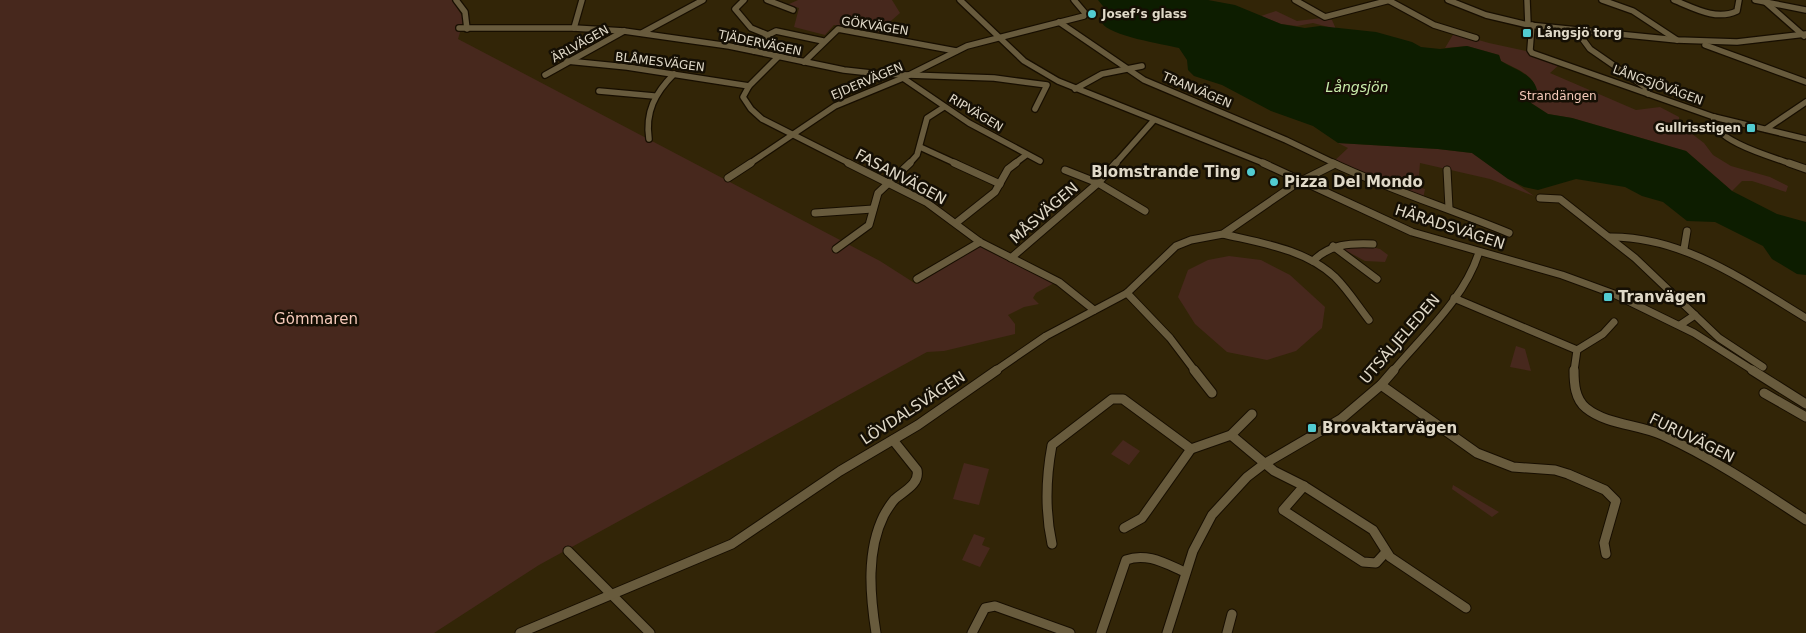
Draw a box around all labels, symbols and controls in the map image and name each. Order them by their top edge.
place label: Josef’s glass [1101,7,1187,21]
marker: Josef’s glass [1086,8,1098,20]
street label: GÖKVÄGEN [840,12,910,38]
street label: ÄRLVÄGEN [548,22,611,65]
street label: TJÄDERVÄGEN [716,26,803,59]
place label: Långsjö torg [1537,26,1622,40]
marker: Långsjö torg [1521,27,1533,39]
street label: BLÅMESVÄGEN [614,49,706,74]
street label: EJDERVÄGEN [828,59,905,102]
street label: LÅNGSJÖVÄGEN [1611,60,1706,108]
street label: TRANVÄGEN [1159,68,1234,111]
water label: Långsjön [1326,79,1388,95]
park label: Strandängen [1519,89,1597,103]
street label: RIPVÄGEN [946,91,1006,135]
place label: Gullrisstigen [1655,121,1741,135]
marker: Gullrisstigen [1745,122,1757,134]
street label: FASANVÄGEN [852,145,950,209]
place label: Blomstrande Ting [1091,163,1241,181]
marker: Blomstrande Ting [1245,166,1257,178]
place label: Pizza Del Mondo [1284,173,1423,191]
marker: Pizza Del Mondo [1268,176,1280,188]
street label: MÅSVÄGEN [1006,178,1082,247]
street label: HÄRADSVÄGEN [1393,200,1507,253]
place label: Tranvägen [1618,288,1706,306]
street label: UTSÄLJELEDEN [1356,290,1444,387]
marker: Tranvägen [1602,291,1614,303]
park label: Gömmaren [274,310,358,328]
street label: LÖVDALSVÄGEN [857,367,969,448]
street label: FURUVÄGEN [1646,409,1738,466]
place label: Brovaktarvägen [1322,419,1457,437]
marker: Brovaktarvägen [1306,422,1318,434]

